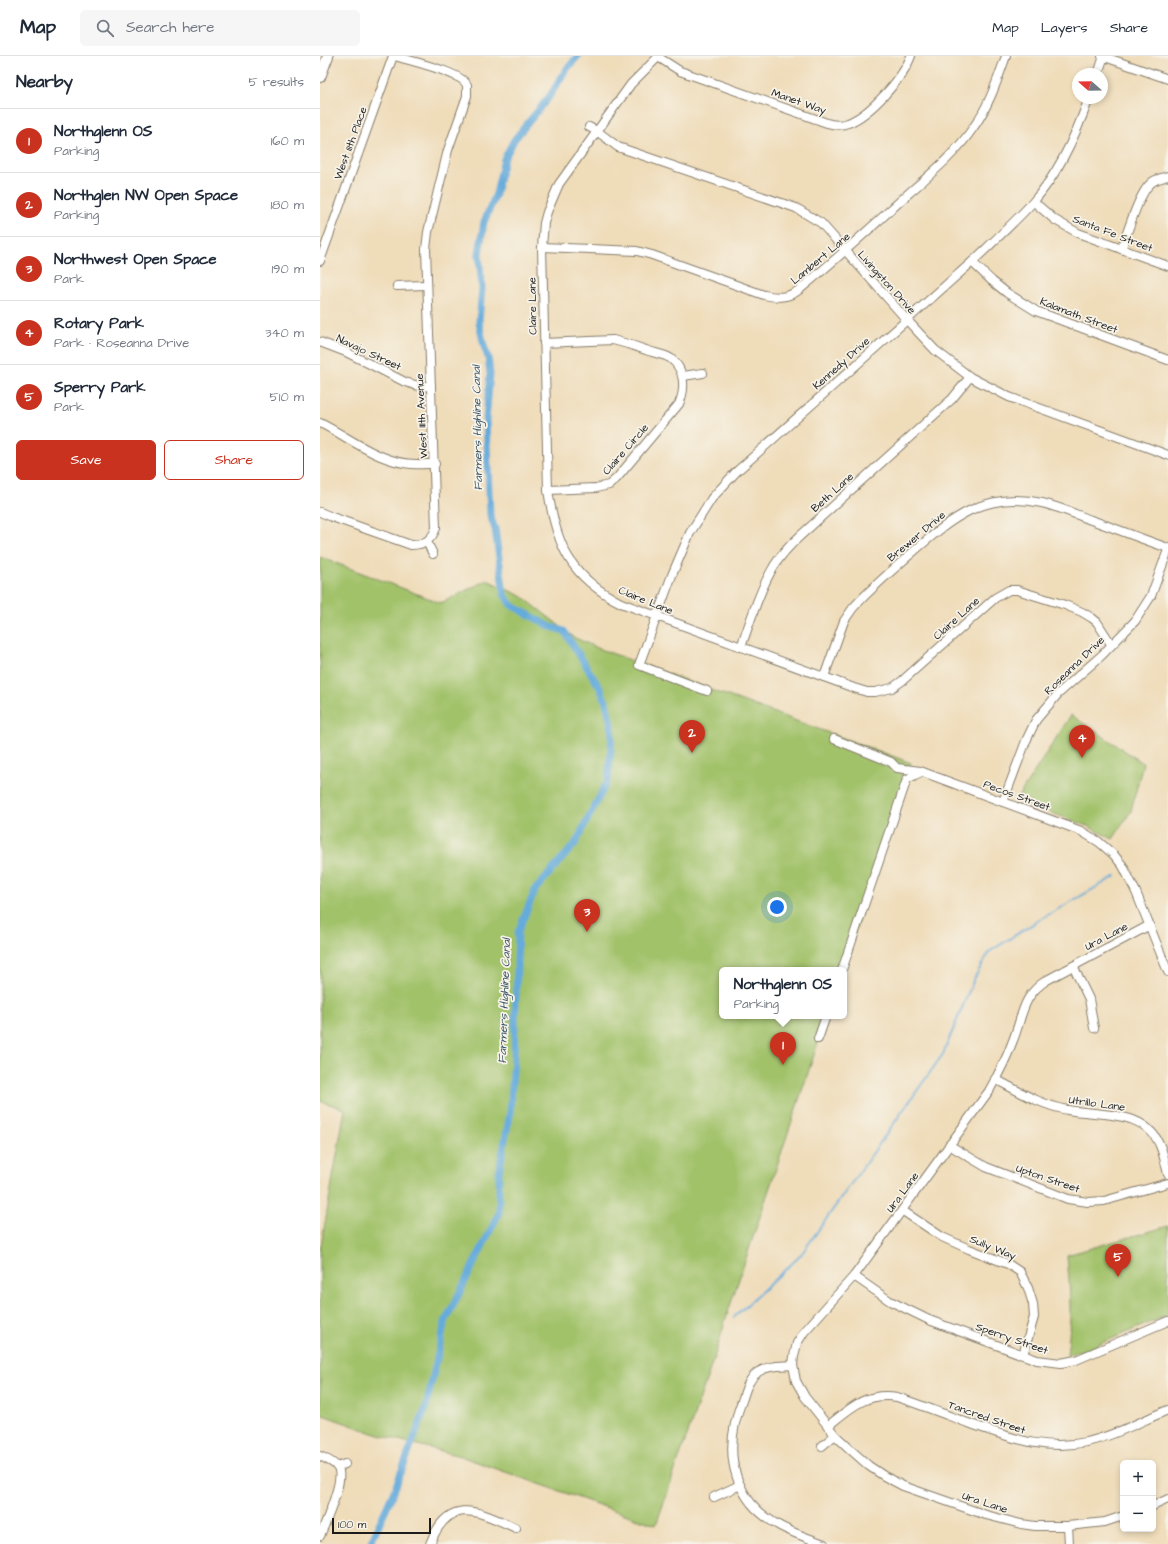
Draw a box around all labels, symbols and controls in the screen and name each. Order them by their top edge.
search box [80,10,360,46]
text: Map [20,14,56,41]
icon: search [94,17,116,39]
text: Search here [126,17,215,38]
text: Map [992,18,1019,38]
text: Layers [1041,18,1088,38]
text: Share [1110,18,1148,38]
north arrow [1072,68,1108,104]
text: Nearby [16,70,73,94]
text: 5 results [248,73,304,91]
street label: Manet Way [769,85,828,119]
street label: West 111th Place [330,105,371,182]
text: Northglenn OS [54,121,153,142]
text: 1 [28,132,30,150]
text: 160 m [271,132,304,150]
text: Parking [54,142,99,160]
text: Northglen NW Open Space [54,185,238,206]
text: 2 [25,196,33,214]
text: 180 m [270,196,304,214]
text: Parking [54,206,99,224]
street label: Santa Fe Street [1071,211,1155,256]
street label: Lambert Lane [787,229,853,288]
street label: Livingston Drive [853,247,919,318]
text: Northwest Open Space [54,249,217,270]
text: 3 [26,260,32,278]
text: 190 m [271,260,304,278]
text: Park [54,270,84,288]
street label: Claire Lane [524,277,541,335]
street label: Kalamath Street [1038,294,1120,337]
text: Rotary Park [54,313,144,334]
text: 4 [25,324,33,342]
text: 340 m [265,324,304,342]
street label: Navajo Street [334,331,404,374]
text: Park · Roseanna Drive [54,334,189,352]
street label: Kennedy Drive [809,334,874,394]
water label: Farmers Highline Canal [468,363,488,491]
street label: West 111th Avenue [412,373,431,459]
text: Sperry Park [54,377,146,398]
text: 5 [24,388,34,406]
text: 510 m [270,388,304,406]
text: Park [54,398,84,416]
street label: Claire Circle [599,420,652,478]
button: Save [16,440,156,480]
button: Share [164,440,304,480]
street label: Beth Lane [808,469,857,516]
street label: Brewer Drive [884,508,949,565]
street label: Claire Lane [616,583,675,618]
street label: Claire Lane [930,593,983,643]
street label: Roseanna Drive [1041,633,1108,698]
pin: 2 [679,720,705,753]
pin: 4 [1069,725,1095,758]
street label: Pecos Street [981,776,1053,815]
your location [767,897,787,917]
pin: 3 [574,899,600,932]
street label: Ura Lane [1082,919,1131,954]
water label: Farmers Highline Canal [494,936,516,1064]
popup [719,967,847,1019]
text: Northglenn OS [734,974,832,995]
text: Parking [734,995,779,1013]
pin: 1 [770,1032,796,1065]
street label: Utrillo Lane [1068,1092,1126,1115]
street label: Upton Street [1014,1161,1082,1197]
street label: Ura Lane [883,1169,922,1216]
street label: Sully Way [967,1231,1018,1264]
pin: 5 [1105,1244,1131,1277]
street label: Sperry Street [973,1319,1051,1359]
street label: Tancred Street [946,1397,1028,1438]
map controls [1120,1460,1156,1532]
button: + [1120,1460,1156,1496]
street label: Ura Lane [960,1488,1010,1517]
button: − [1120,1496,1156,1532]
scale bar [332,1516,431,1535]
text: 100 m [338,1517,366,1532]

